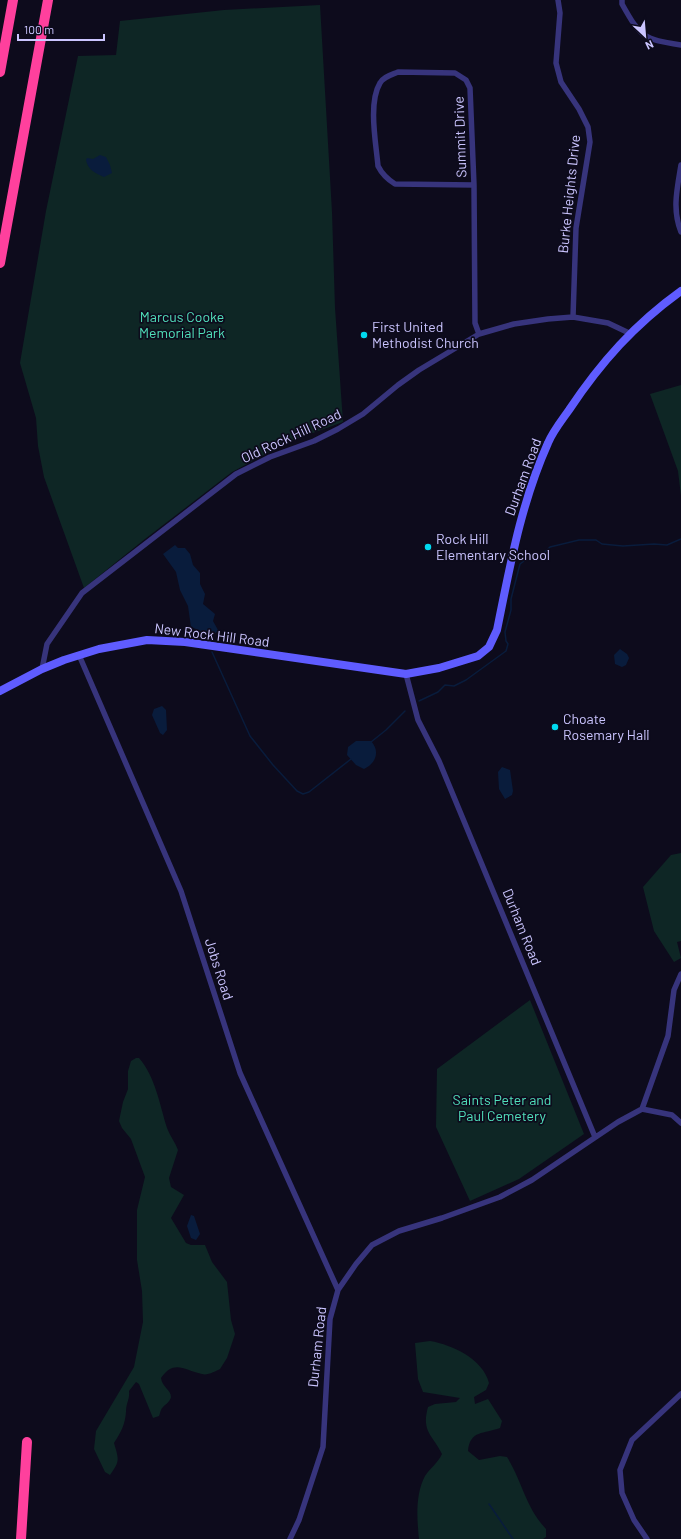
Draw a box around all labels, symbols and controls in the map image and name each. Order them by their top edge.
scale bar [18,16,104,42]
north arrow [625,16,665,56]
text: 100 m [24,22,54,36]
text: N [643,38,656,53]
street label: Summit Drive [450,96,469,178]
street label: Burke Heights Drive [554,134,583,254]
park label: Marcus Cooke Memorial Park [139,308,225,341]
place label: First United Methodist Church [372,318,479,351]
marker: First United Methodist Church [359,330,369,340]
street label: Old Rock Hill Road [238,405,344,466]
street label: Durham Road [501,436,544,518]
place label: Rock Hill Elementary School [436,530,550,563]
marker: Rock Hill Elementary School [423,542,433,552]
street label: New Rock Hill Road [154,619,271,650]
place label: Choate Rosemary Hall [563,710,650,743]
marker: Choate Rosemary Hall [550,722,560,732]
street label: Durham Road [499,886,546,968]
street label: Jobs Road [202,936,237,1002]
park label: Saints Peter and Paul Cemetery [453,1091,551,1124]
street label: Durham Road [304,1306,329,1388]

